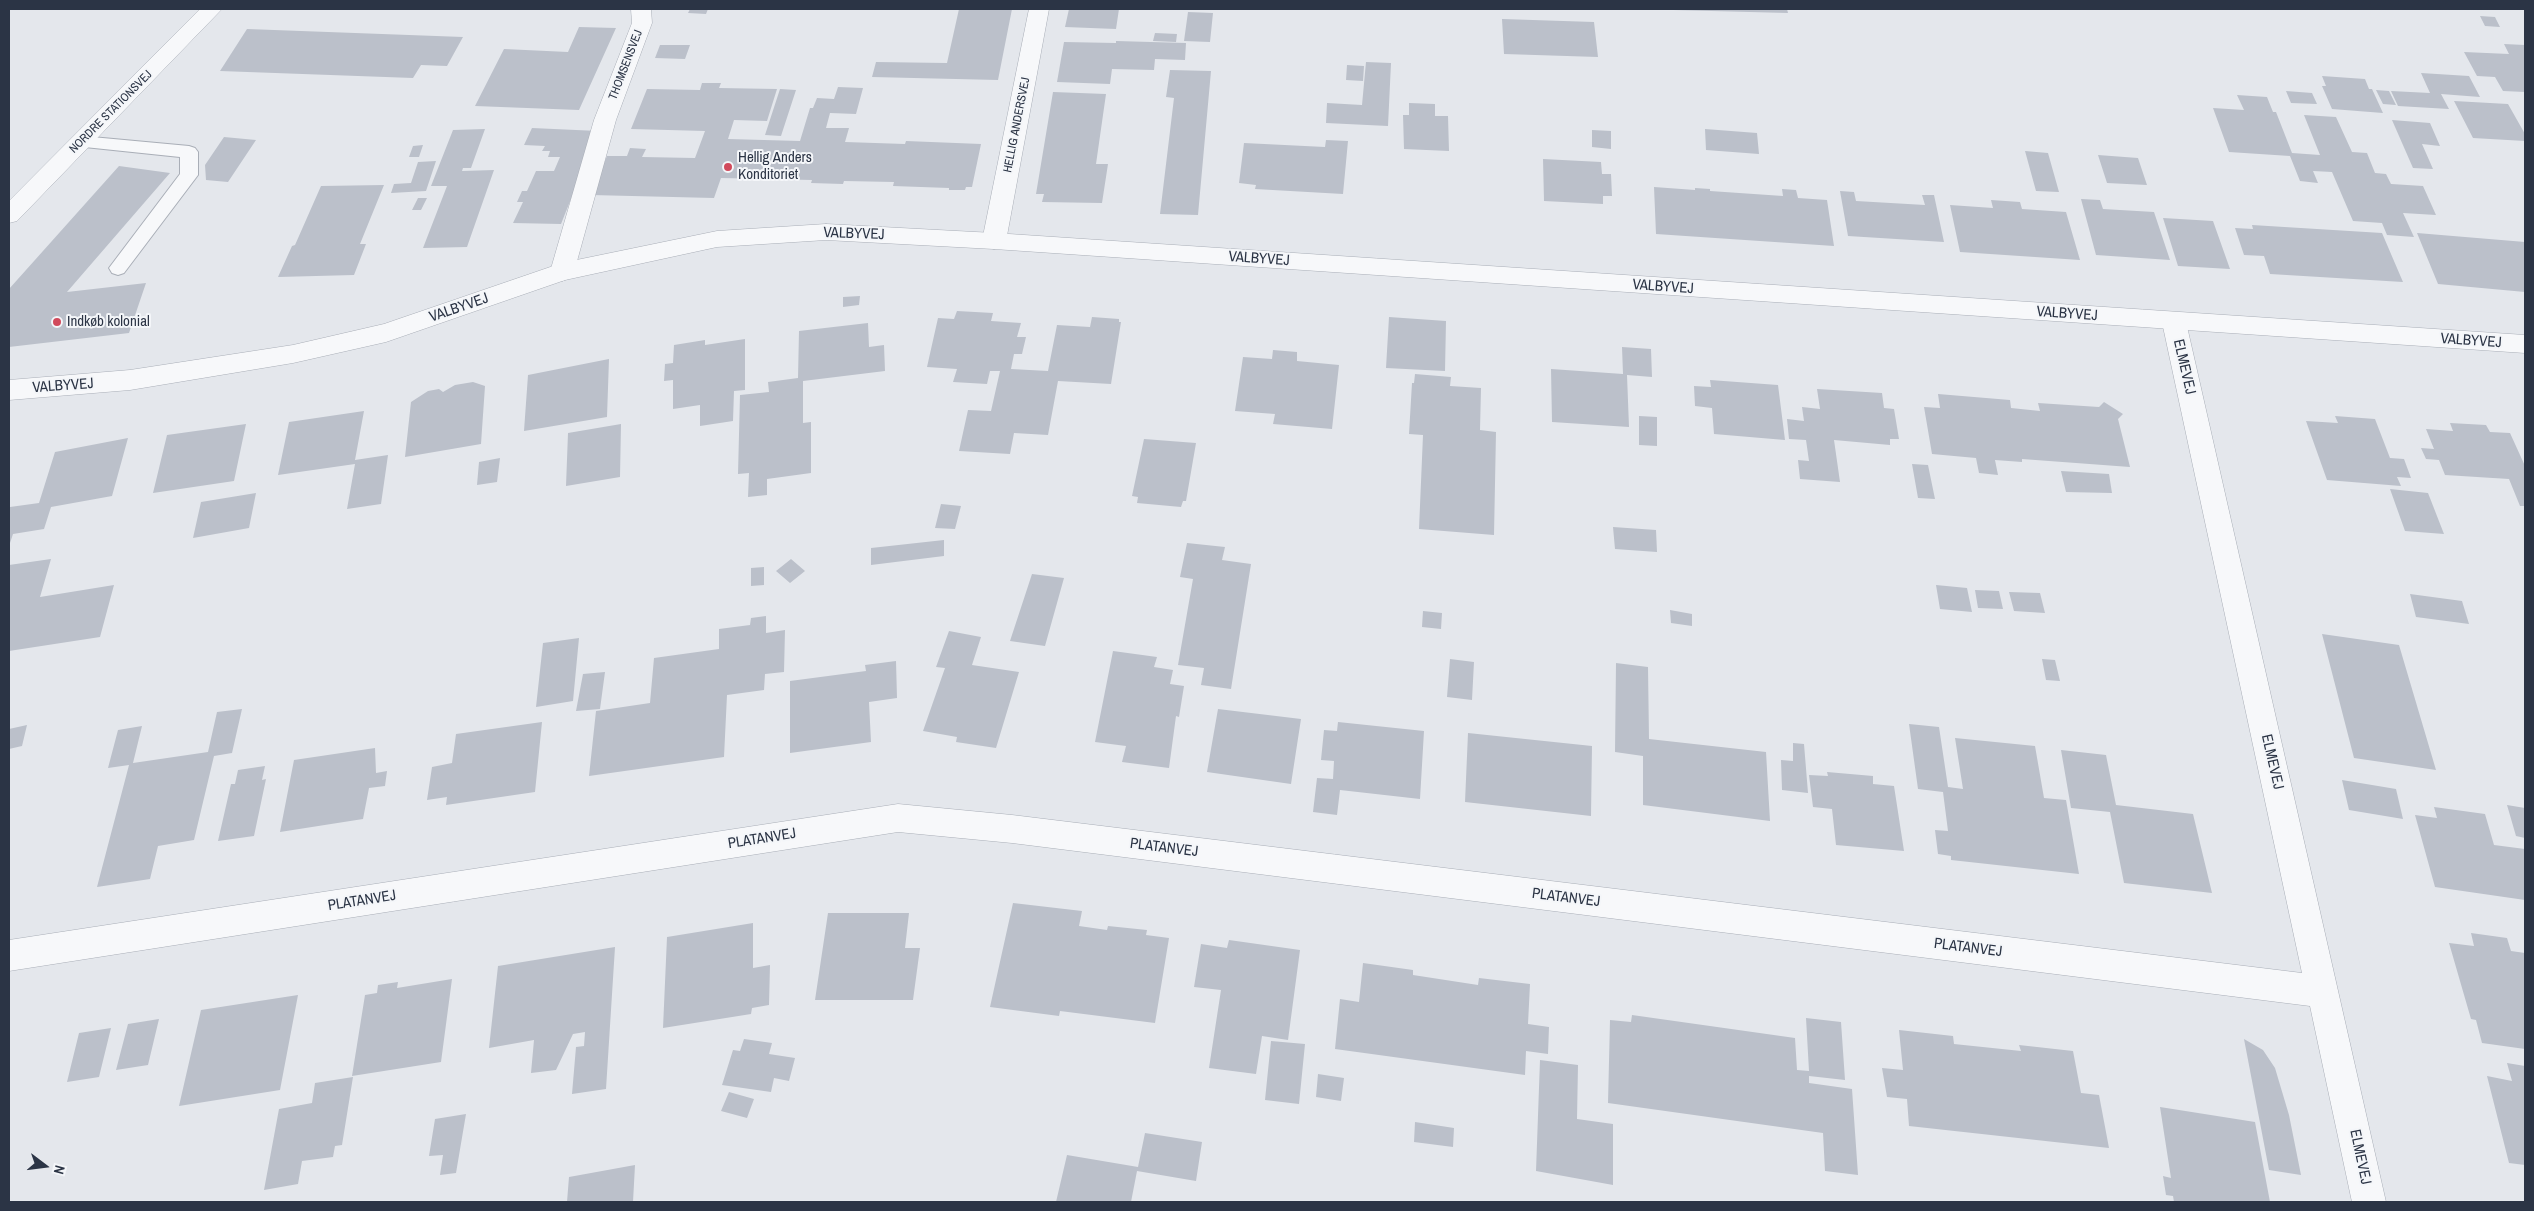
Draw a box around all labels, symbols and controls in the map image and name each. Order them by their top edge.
street label: THOMSENSVEJ [606,28,646,102]
street label: NORDRE STATIONSVEJ [67,68,155,156]
street label: HELLIG ANDERSVEJ [1001,76,1033,174]
place label: Hellig Anders Konditoriet [738,149,812,184]
marker: Hellig Anders Konditoriet [722,161,734,173]
street label: VALBYVEJ [823,224,885,244]
street label: VALBYVEJ [1228,248,1290,270]
street label: VALBYVEJ [1632,276,1694,298]
street label: VALBYVEJ [427,290,491,326]
street label: VALBYVEJ [2036,303,2098,325]
place label: Indkøb kolonial [67,313,150,331]
marker: Indkøb kolonial [51,316,63,328]
street label: VALBYVEJ [2440,330,2502,352]
street label: ELMEVEJ [2169,338,2199,396]
street label: VALBYVEJ [32,375,94,397]
street label: ELMEVEJ [2257,733,2287,791]
street label: PLATANVEJ [727,825,797,853]
street label: PLATANVEJ [1129,835,1199,861]
street label: PLATANVEJ [1531,885,1601,911]
street label: PLATANVEJ [327,887,397,915]
street label: PLATANVEJ [1933,935,2003,961]
street label: ELMEVEJ [2345,1128,2375,1186]
north arrow [20,1141,70,1191]
text: N [50,1164,69,1176]

